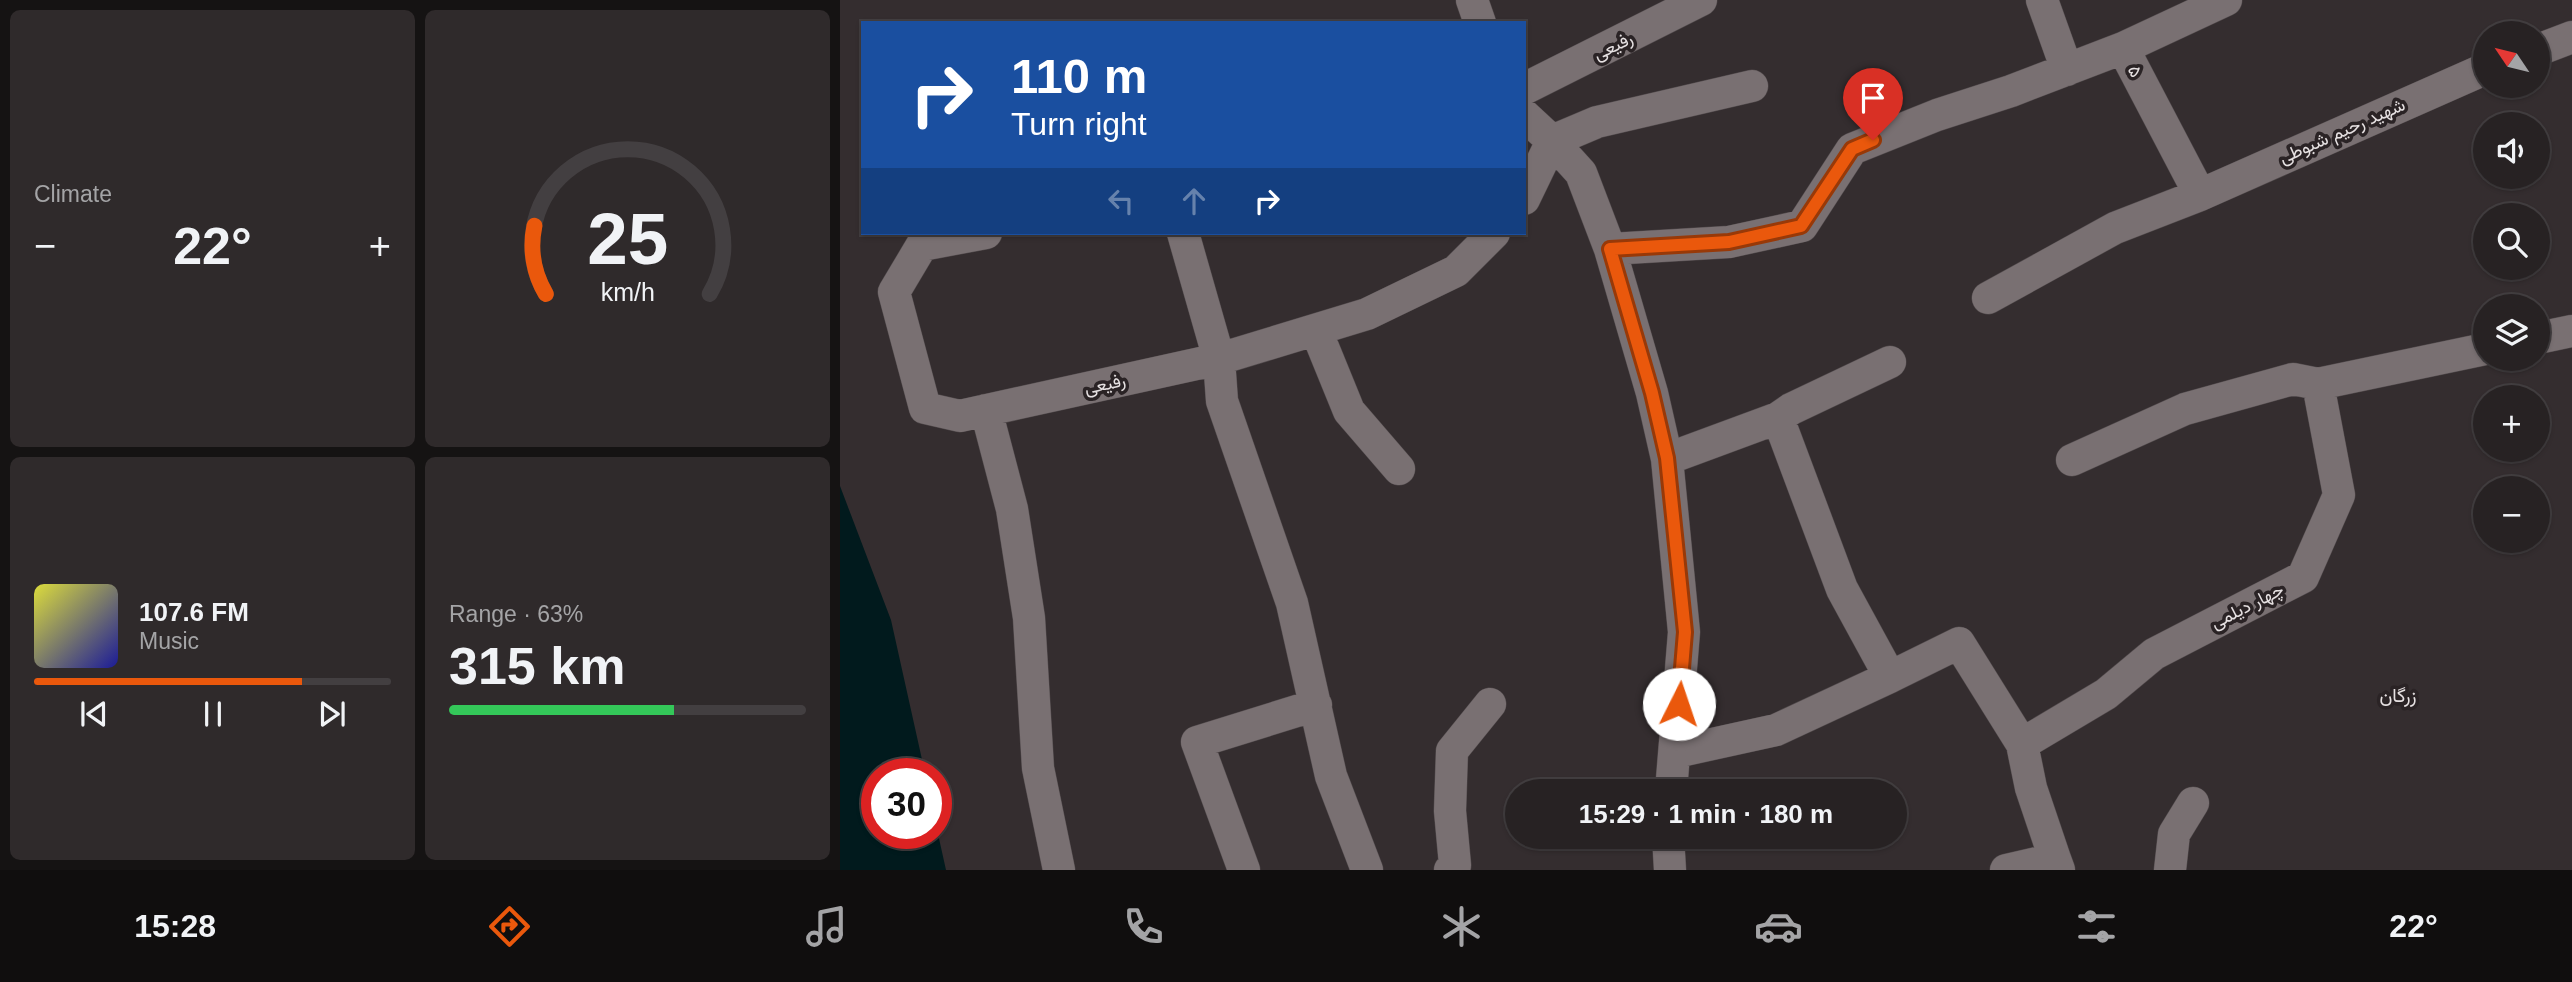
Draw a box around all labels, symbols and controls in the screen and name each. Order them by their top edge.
north arrow [2473,21,2550,98]
map controls [2473,21,2550,553]
street label: رفیعی [1590,28,1637,65]
icon: right [896,49,987,140]
text: 110 m [1011,49,1147,103]
street label: ۵ [2124,62,2146,80]
pin [1843,68,1903,140]
icon: arrive [1854,79,1892,117]
street label: شهید رحیم شبوطی [2276,94,2409,170]
text: Turn right [1011,106,1147,142]
button: sound [2473,112,2550,189]
text: Climate [34,181,112,207]
icon: left [1102,182,1140,220]
icon: ahead [1175,182,1213,220]
icon: right [1248,182,1286,220]
text: 25 [587,199,668,280]
button: search [2473,203,2550,280]
text: 22° [173,217,252,275]
text: − [34,225,56,267]
text: + [369,225,391,267]
text: km/h [600,278,655,306]
button: layers [2473,294,2550,371]
street label: رفیعی [1083,370,1128,399]
button: + [2473,385,2550,462]
button: − [2473,476,2550,553]
street label: چهار دیلمی [2207,579,2288,635]
text: 107.6 FM [139,597,249,627]
text: Range · 63% [449,601,583,627]
text: Music [139,628,199,654]
text: 315 km [449,637,625,695]
position arrow [1642,667,1716,741]
district label: زرگان [2379,685,2417,707]
icon: previous [75,695,113,733]
icon: pause [194,695,232,733]
icon: next [313,695,351,733]
speed limit sign: 30 [861,758,952,849]
text: 15:29 · 1 min · 180 m [1579,799,1833,829]
icon: directions [485,902,534,951]
icon: music [802,902,851,951]
icon: phone [1119,902,1168,951]
icon: climate [1437,902,1486,951]
icon: car [1754,902,1803,951]
icon: filters [2072,902,2121,951]
text: 15:28 [134,908,216,944]
text: 22° [2389,908,2438,944]

